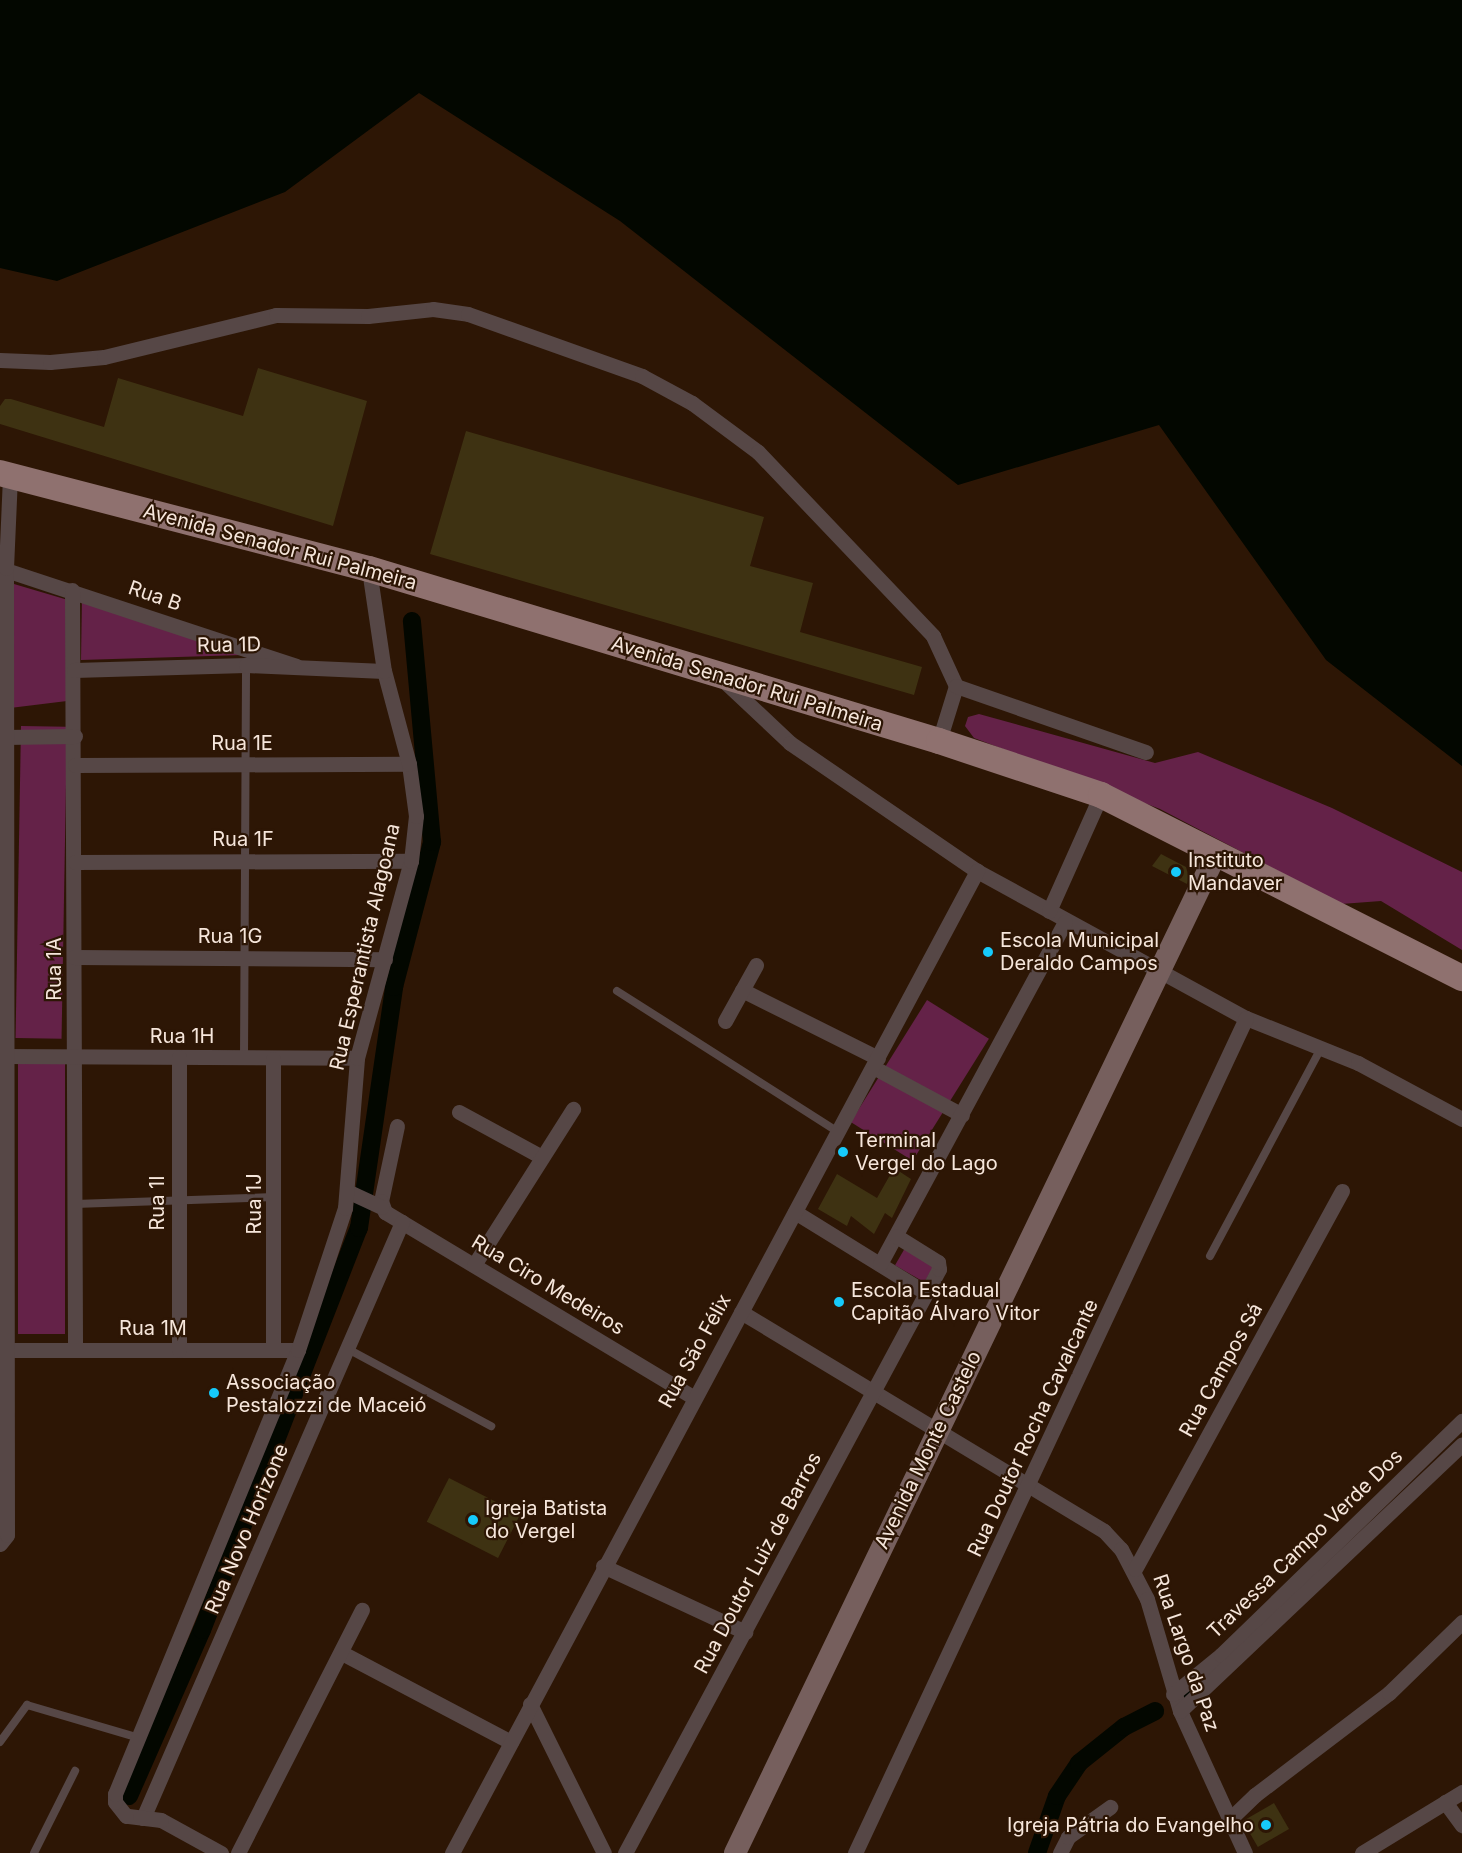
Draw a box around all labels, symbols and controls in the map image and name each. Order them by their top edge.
street label: Avenida Senador Rui Palmeira [140,499,420,595]
street label: Rua B [125,576,185,616]
street label: Avenida Senador Rui Palmeira [608,631,886,737]
street label: Rua 1D [197,632,261,658]
street label: Rua 1E [211,731,273,755]
street label: Rua Esperantista Alagoana [325,821,405,1073]
street label: Rua 1F [212,827,274,851]
place label: Instituto Mandaver [1188,849,1282,896]
marker: Instituto Mandaver [1169,865,1183,879]
street label: Rua 1G [198,924,262,948]
place label: Escola Municipal Deraldo Campos [1000,928,1159,975]
street label: Rua 1A [42,937,66,1001]
marker: Escola Municipal Deraldo Campos [981,945,995,959]
street label: Rua 1H [150,1024,214,1048]
place label: Terminal Vergel do Lago [855,1128,998,1175]
marker: Terminal Vergel do Lago [836,1145,850,1159]
street label: Rua 1J [242,1173,266,1235]
street label: Rua 1I [145,1175,169,1231]
street label: Rua Ciro Medeiros [467,1230,629,1340]
place label: Escola Estadual Capitão Álvaro Vitor [851,1278,1040,1325]
street label: Rua São Félix [654,1290,736,1412]
marker: Escola Estadual Capitão Álvaro Vitor [832,1295,846,1309]
street label: Rua Doutor Rocha Cavalcante [963,1295,1103,1561]
street label: Rua Campos Sá [1174,1299,1268,1441]
street label: Rua 1M [119,1316,187,1340]
street label: Avenida Monte Castelo [870,1347,986,1553]
place label: Associação Pestalozzi de Maceió [226,1370,427,1417]
marker: Associação Pestalozzi de Maceió [207,1386,221,1400]
street label: Rua Novo Horizone [200,1440,294,1618]
street label: Travessa Campo Verde Dos [1202,1444,1408,1644]
street label: Rua Doutor Luiz de Barros [689,1448,827,1678]
place label: Igreja Batista do Vergel [485,1496,607,1543]
marker: Igreja Batista do Vergel [466,1513,480,1527]
street label: Rua Largo da Paz [1148,1571,1224,1735]
place label: Igreja Pátria do Evangelho [1007,1813,1254,1837]
marker: Igreja Pátria do Evangelho [1259,1818,1273,1832]

